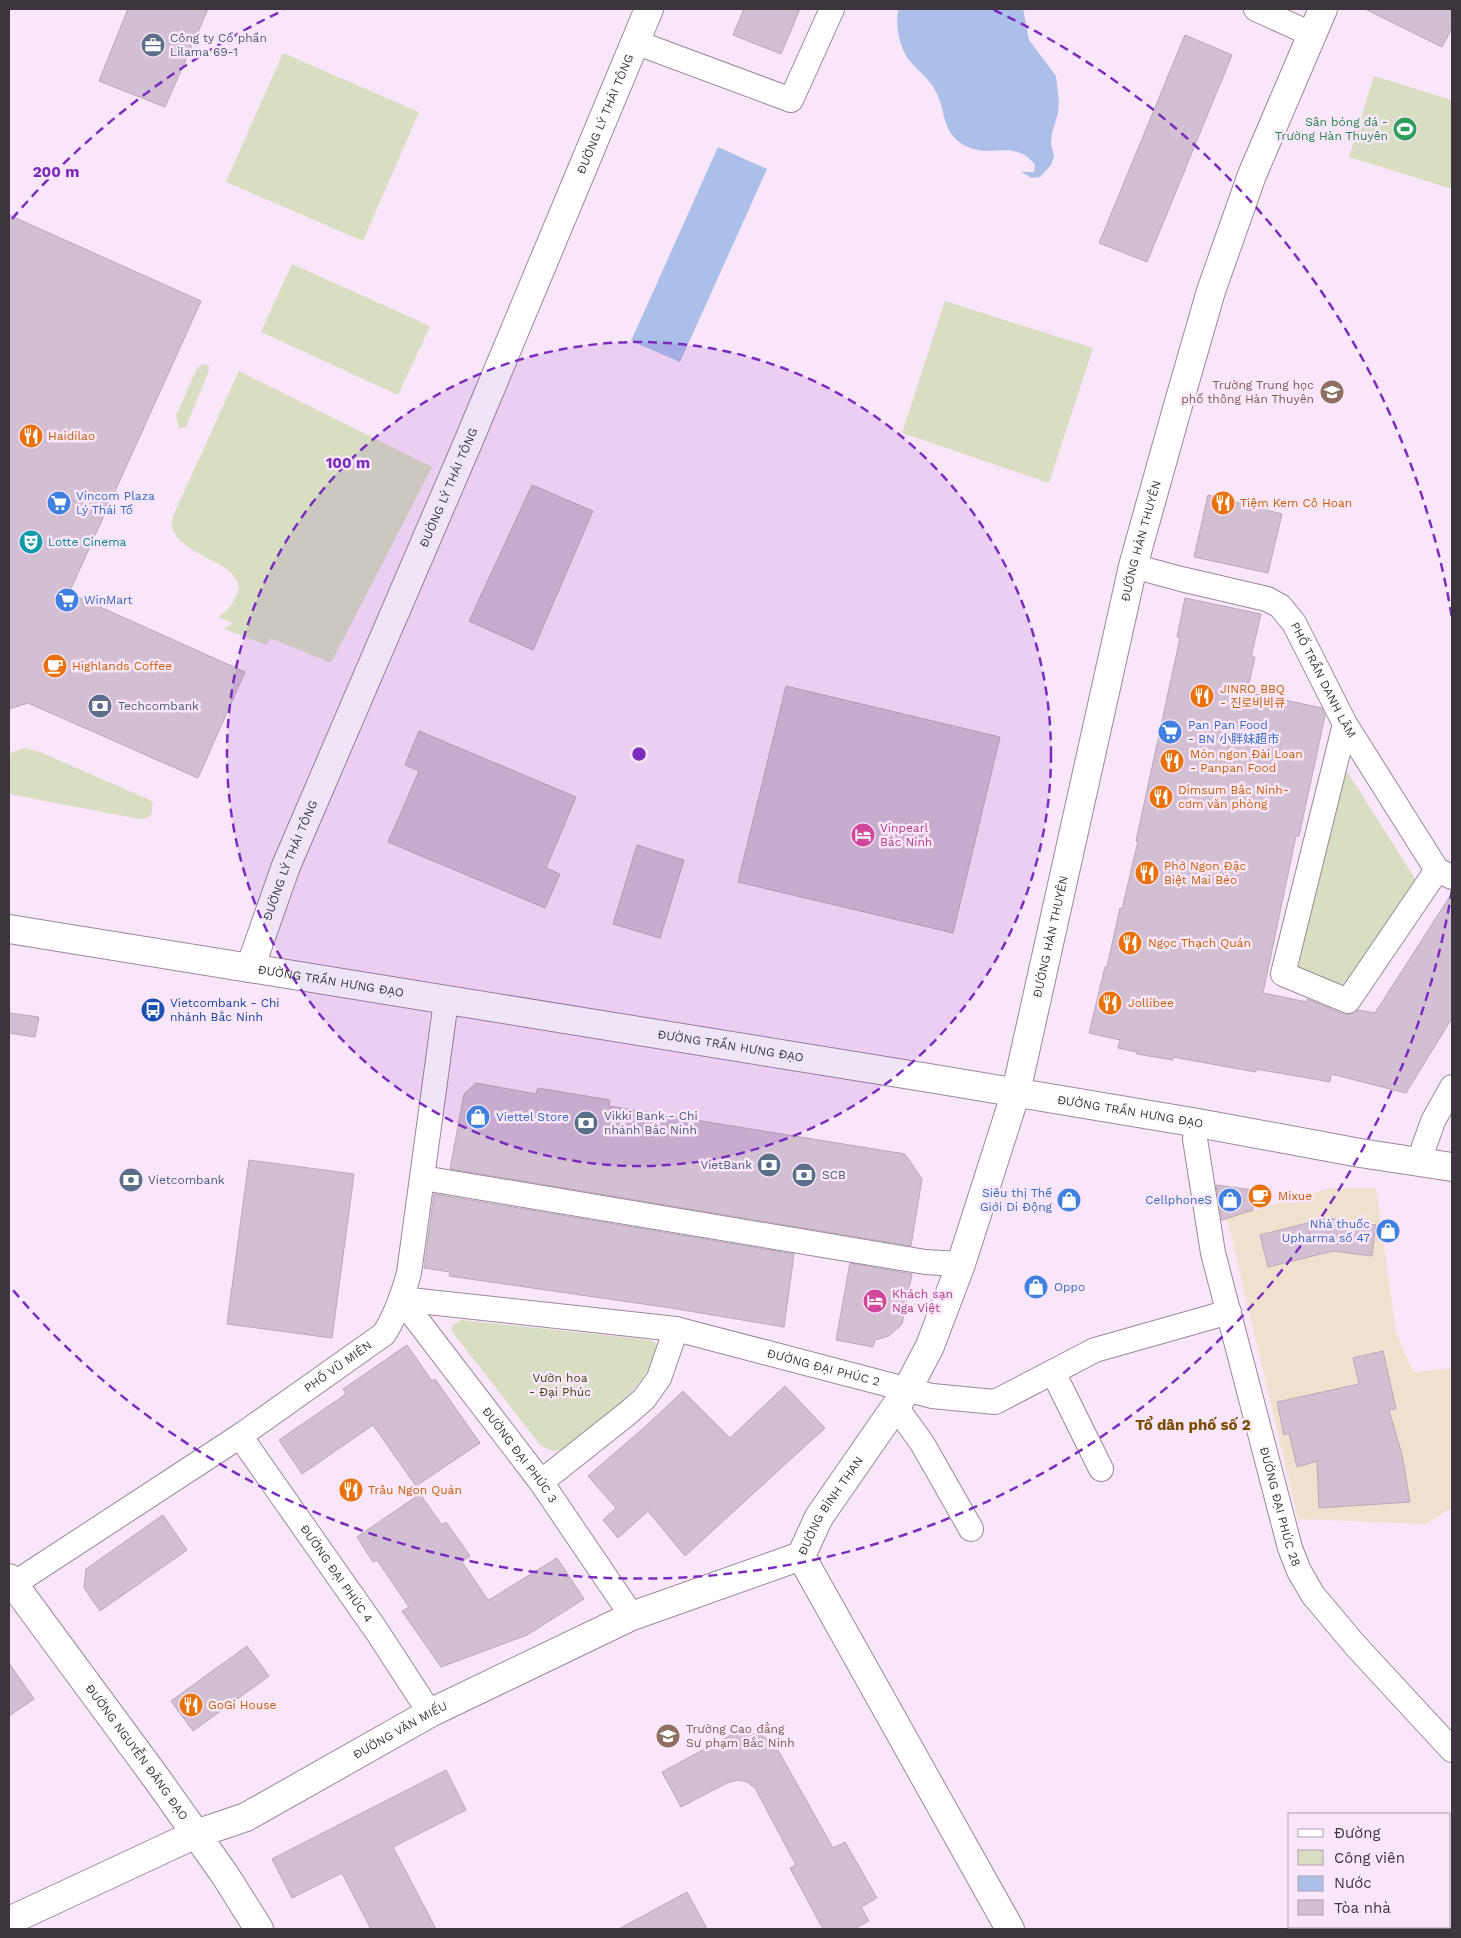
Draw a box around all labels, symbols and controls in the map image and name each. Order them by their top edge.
place label: Công ty Cổ phần Lilama 69-1 [170,31,267,59]
office icon: Công ty Cổ phần Lilama 69-1 [140,32,166,58]
street label: ĐƯỜNG LÝ THÁI TÔNG [574,52,636,176]
place label: Sân bóng đá - Trường Hàn Thuyên [1275,115,1388,143]
sports icon: Sân bóng đá - Trường Hàn Thuyên [1392,116,1418,142]
text: 200 m [33,163,79,181]
place label: Trường Trung học phổ thông Hàn Thuyên [1181,378,1314,406]
school or university icon: Trường Trung học phổ thông Hàn Thuyên [1319,379,1345,405]
restaurant icon: Haidilao [18,423,44,449]
street label: ĐƯỜNG LÝ THÁI TÔNG [417,426,480,550]
place label: Haidilao [48,429,95,443]
text: 100 m [326,454,370,472]
street label: ĐƯỜNG HÀN THUYÊN [1118,479,1164,603]
place label: Vincom Plaza Lý Thái Tổ [76,489,155,517]
supermarket icon: Vincom Plaza Lý Thái Tổ [46,490,72,516]
restaurant icon: Tiệm Kem Cô Hoan [1210,490,1236,516]
place label: Tiệm Kem Cô Hoan [1240,496,1352,510]
theatre icon: Lotte Cinema [18,529,44,555]
place label: Lotte Cinema [48,535,127,549]
supermarket icon: WinMart [54,587,80,613]
place label: WinMart [84,593,133,607]
street label: PHỐ TRẦN DANH LÃM [1288,620,1359,741]
cafe icon: Highlands Coffee [42,653,68,679]
place label: Highlands Coffee [72,659,172,673]
place label: JINRO BBQ - 진로비비큐 [1220,682,1285,710]
restaurant icon: JINRO BBQ - 진로비비큐 [1189,683,1215,709]
bank icon: Techcombank [87,693,113,719]
place label: Techcombank [118,699,199,713]
place label: Pan Pan Food - BN 小胖妹超市 [1188,718,1279,746]
supermarket icon: Pan Pan Food - BN 小胖妹超市 [1157,719,1183,745]
centre of rings [630,745,648,763]
place label: Món ngon Đài Loan - Panpan Food [1190,747,1303,775]
restaurant icon: Món ngon Đài Loan - Panpan Food [1159,748,1185,774]
place label: Dimsum Bắc Ninh- cơm văn phòng [1178,783,1289,811]
restaurant icon: Dimsum Bắc Ninh- cơm văn phòng [1148,784,1174,810]
street label: ĐƯỜNG LÝ THÁI TÔNG [260,798,321,923]
place label: Vinpearl Bắc Ninh [880,821,932,849]
hotel icon: Vinpearl Bắc Ninh [850,822,876,848]
place label: Phở Ngon Đặc Biệt Mai Béo [1164,859,1246,887]
restaurant icon: Phở Ngon Đặc Biệt Mai Béo [1134,860,1160,886]
street label: ĐƯỜNG HÀN THUYÊN [1030,874,1071,999]
restaurant icon: Ngọc Thạch Quán [1117,930,1143,956]
place label: Ngọc Thạch Quán [1148,936,1251,950]
street label: ĐƯỜNG TRẦN HƯNG ĐẠO [257,962,405,1000]
restaurant icon: Jollibee [1097,990,1123,1016]
place label: Vietcombank - Chi nhánh Bắc Ninh [170,996,280,1024]
place label: Jollibee [1128,996,1174,1010]
bus stop icon: Vietcombank - Chi nhánh Bắc Ninh [140,997,166,1023]
street label: ĐƯỜNG TRẦN HƯNG ĐẠO [656,1027,805,1065]
street label: ĐƯỜNG TRẦN HƯNG ĐẠO [1056,1093,1204,1131]
shop icon: Viettel Store [465,1104,491,1130]
place label: Vikki Bank - Chi nhánh Bắc Ninh [604,1109,698,1137]
place label: Viettel Store [496,1110,569,1124]
bank icon: Vikki Bank - Chi nhánh Bắc Ninh [573,1110,599,1136]
bank icon: VietBank [756,1152,782,1178]
place label: VietBank [700,1158,752,1172]
bank icon: SCB [791,1162,817,1188]
bank icon: Vietcombank [118,1167,144,1193]
place label: SCB [822,1168,846,1182]
place label: Vietcombank [148,1173,225,1187]
cafe icon: Mixue [1247,1183,1273,1209]
place label: Siêu thị Thế Giới Di Động [980,1186,1053,1214]
shop icon: Siêu thị Thế Giới Di Động [1056,1187,1082,1213]
shop icon: CellphoneS [1217,1187,1243,1213]
place label: Mixue [1278,1189,1312,1203]
place label: CellphoneS [1145,1193,1212,1207]
place label: Nhà thuốc Upharma số 47 [1282,1217,1370,1245]
shop icon: Nhà thuốc Upharma số 47 [1375,1218,1401,1244]
shop icon: Oppo [1023,1274,1049,1300]
place label: Oppo [1054,1280,1085,1294]
place label: Khách sạn Nga Việt [892,1287,953,1315]
hotel icon: Khách sạn Nga Việt [862,1288,888,1314]
street label: PHỐ VŨ MIÊN [301,1338,374,1395]
street label: ĐƯỜNG ĐẠI PHÚC 2 [765,1346,881,1389]
park label: Vườn hoa - Đại Phúc [529,1371,591,1399]
street label: ĐƯỜNG ĐẠI PHÚC 3 [479,1404,560,1505]
district label: Tổ dân phố số 2 [1135,1415,1251,1434]
street label: ĐƯỜNG ĐẠI PHÚC 28 [1257,1445,1304,1568]
street label: ĐƯỜNG BÌNH THAN [795,1454,866,1557]
restaurant icon: Trâu Ngon Quán [338,1477,364,1503]
place label: Trâu Ngon Quán [368,1483,462,1497]
street label: ĐƯỜNG ĐẠI PHÚC 4 [297,1522,376,1625]
street label: ĐƯỜNG NGUYỄN ĐĂNG ĐẠO [83,1682,191,1823]
restaurant icon: GoGi House [178,1692,204,1718]
place label: GoGi House [208,1698,277,1712]
street label: ĐƯỜNG VĂN MIẾU [351,1699,450,1762]
place label: Trường Cao đẳng Sư phạm Bắc Ninh [686,1722,795,1750]
school or university icon: Trường Cao đẳng Sư phạm Bắc Ninh [655,1723,681,1749]
legend [1288,1813,1451,1928]
text: Đường [1334,1824,1381,1842]
text: Công viên [1334,1849,1405,1867]
text: Nước [1334,1874,1372,1892]
text: Tòa nhà [1334,1899,1391,1917]

